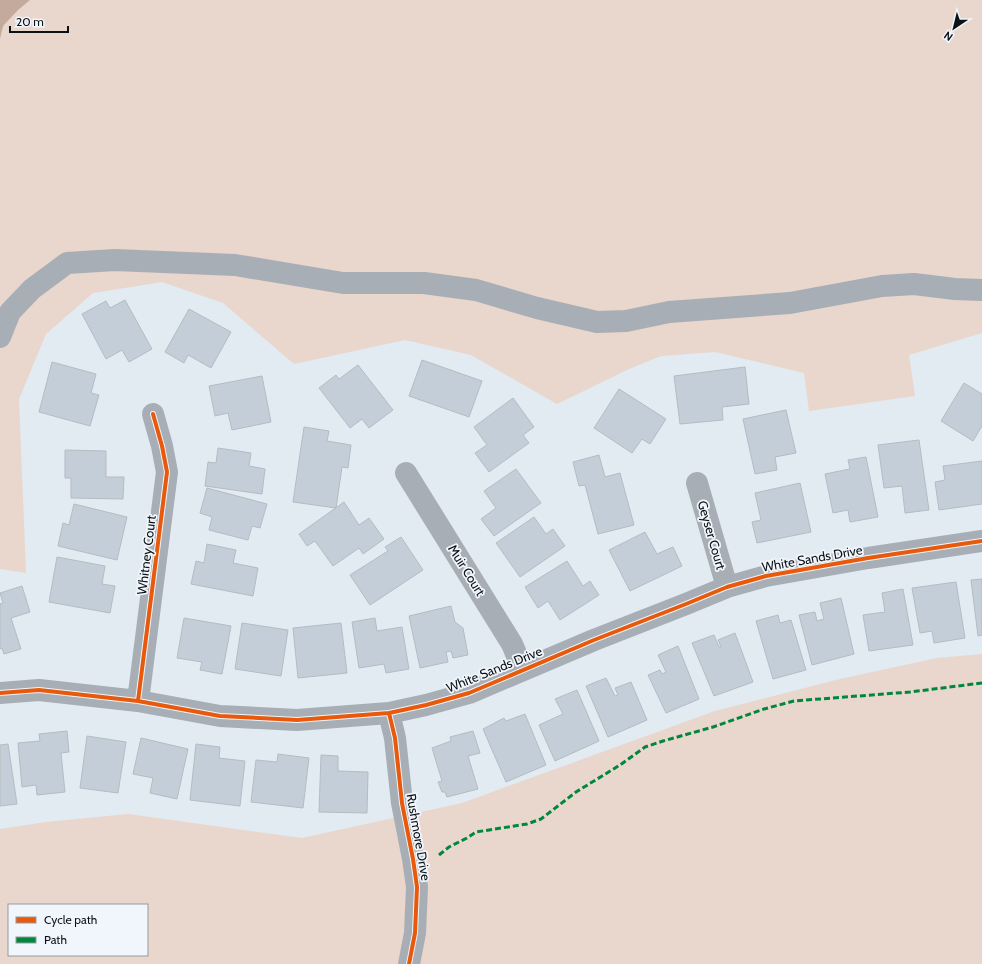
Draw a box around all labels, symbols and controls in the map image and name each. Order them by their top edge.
scale bar [10,8,68,34]
north arrow [934,8,974,48]
text: 20 m [16,14,44,29]
text: N [941,28,955,44]
street label: Geyser Court [695,499,730,572]
street label: Whitney Court [133,514,159,596]
street label: Muir Court [445,541,489,599]
street label: White Sands Drive [760,541,864,575]
street label: White Sands Drive [444,642,545,695]
street label: Rushmore Drive [403,792,435,882]
legend [8,904,148,956]
text: Cycle path [44,912,97,927]
text: Path [44,932,67,947]

